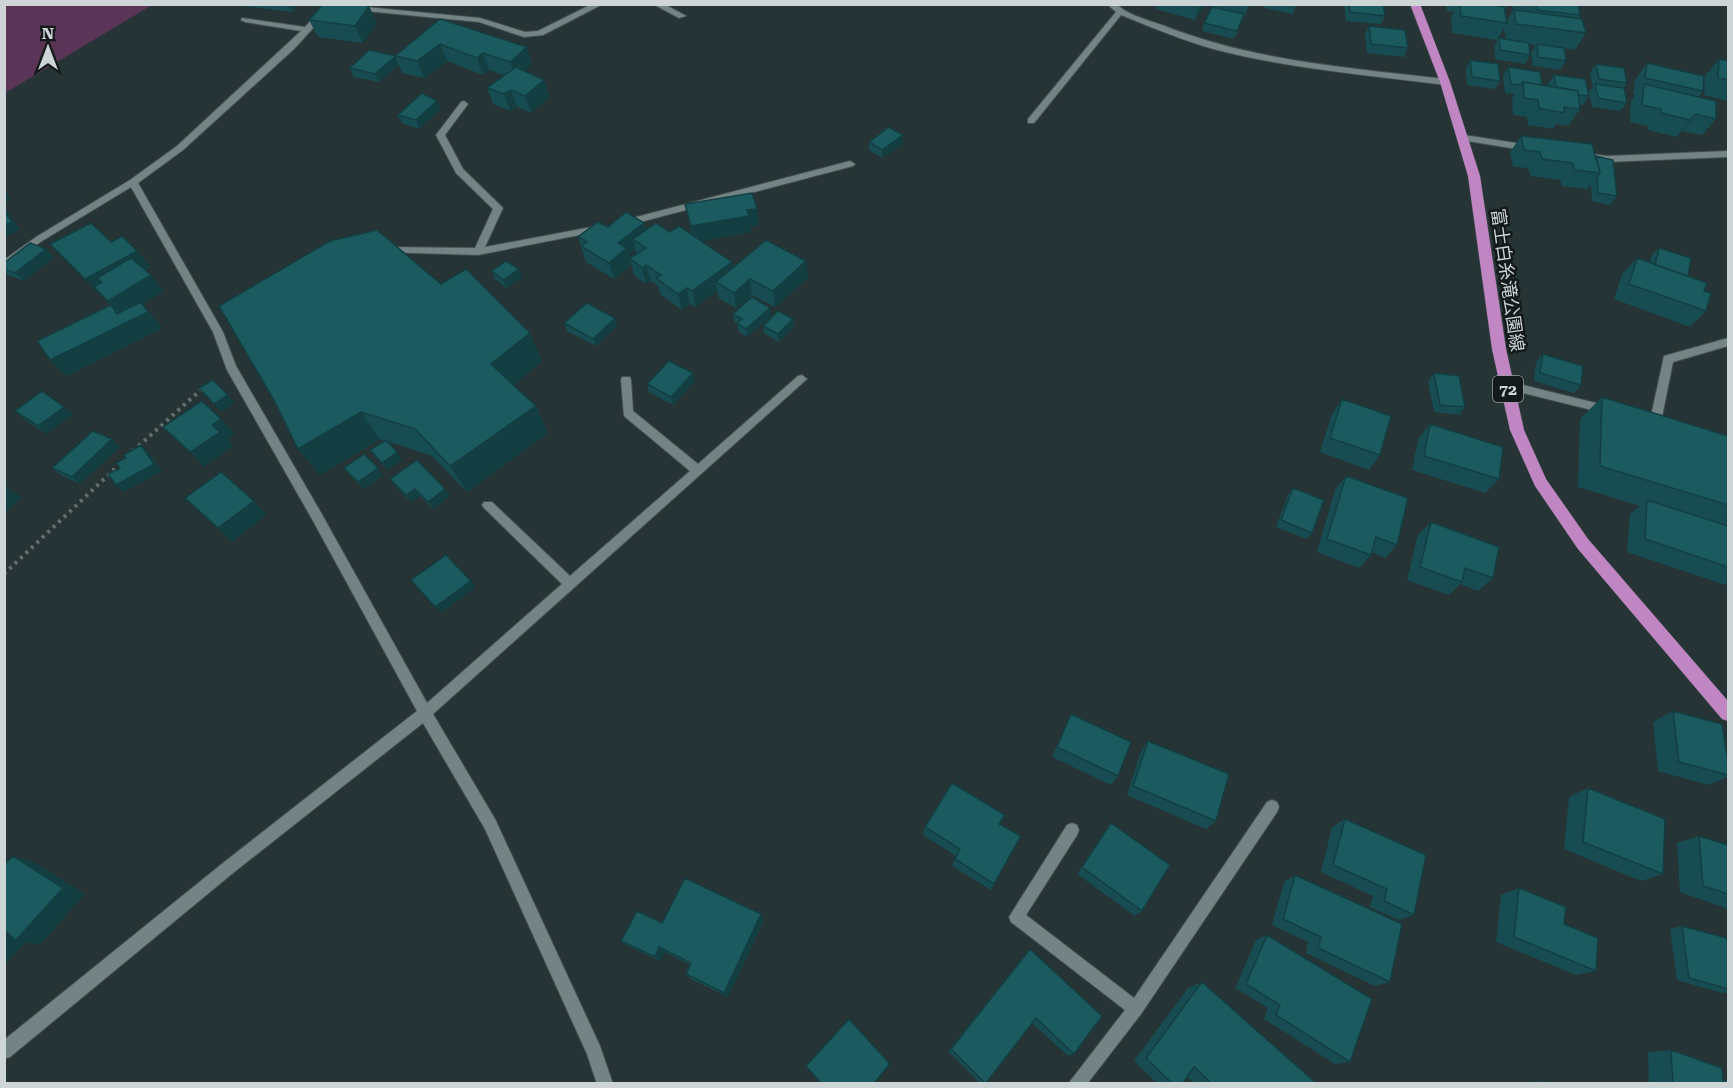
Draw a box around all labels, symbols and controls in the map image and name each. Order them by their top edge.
north arrow [18,18,78,78]
text: N [42,24,54,43]
street label: 富士白糸滝公園線 [1488,207,1528,353]
road number: 72 [1493,376,1523,402]

